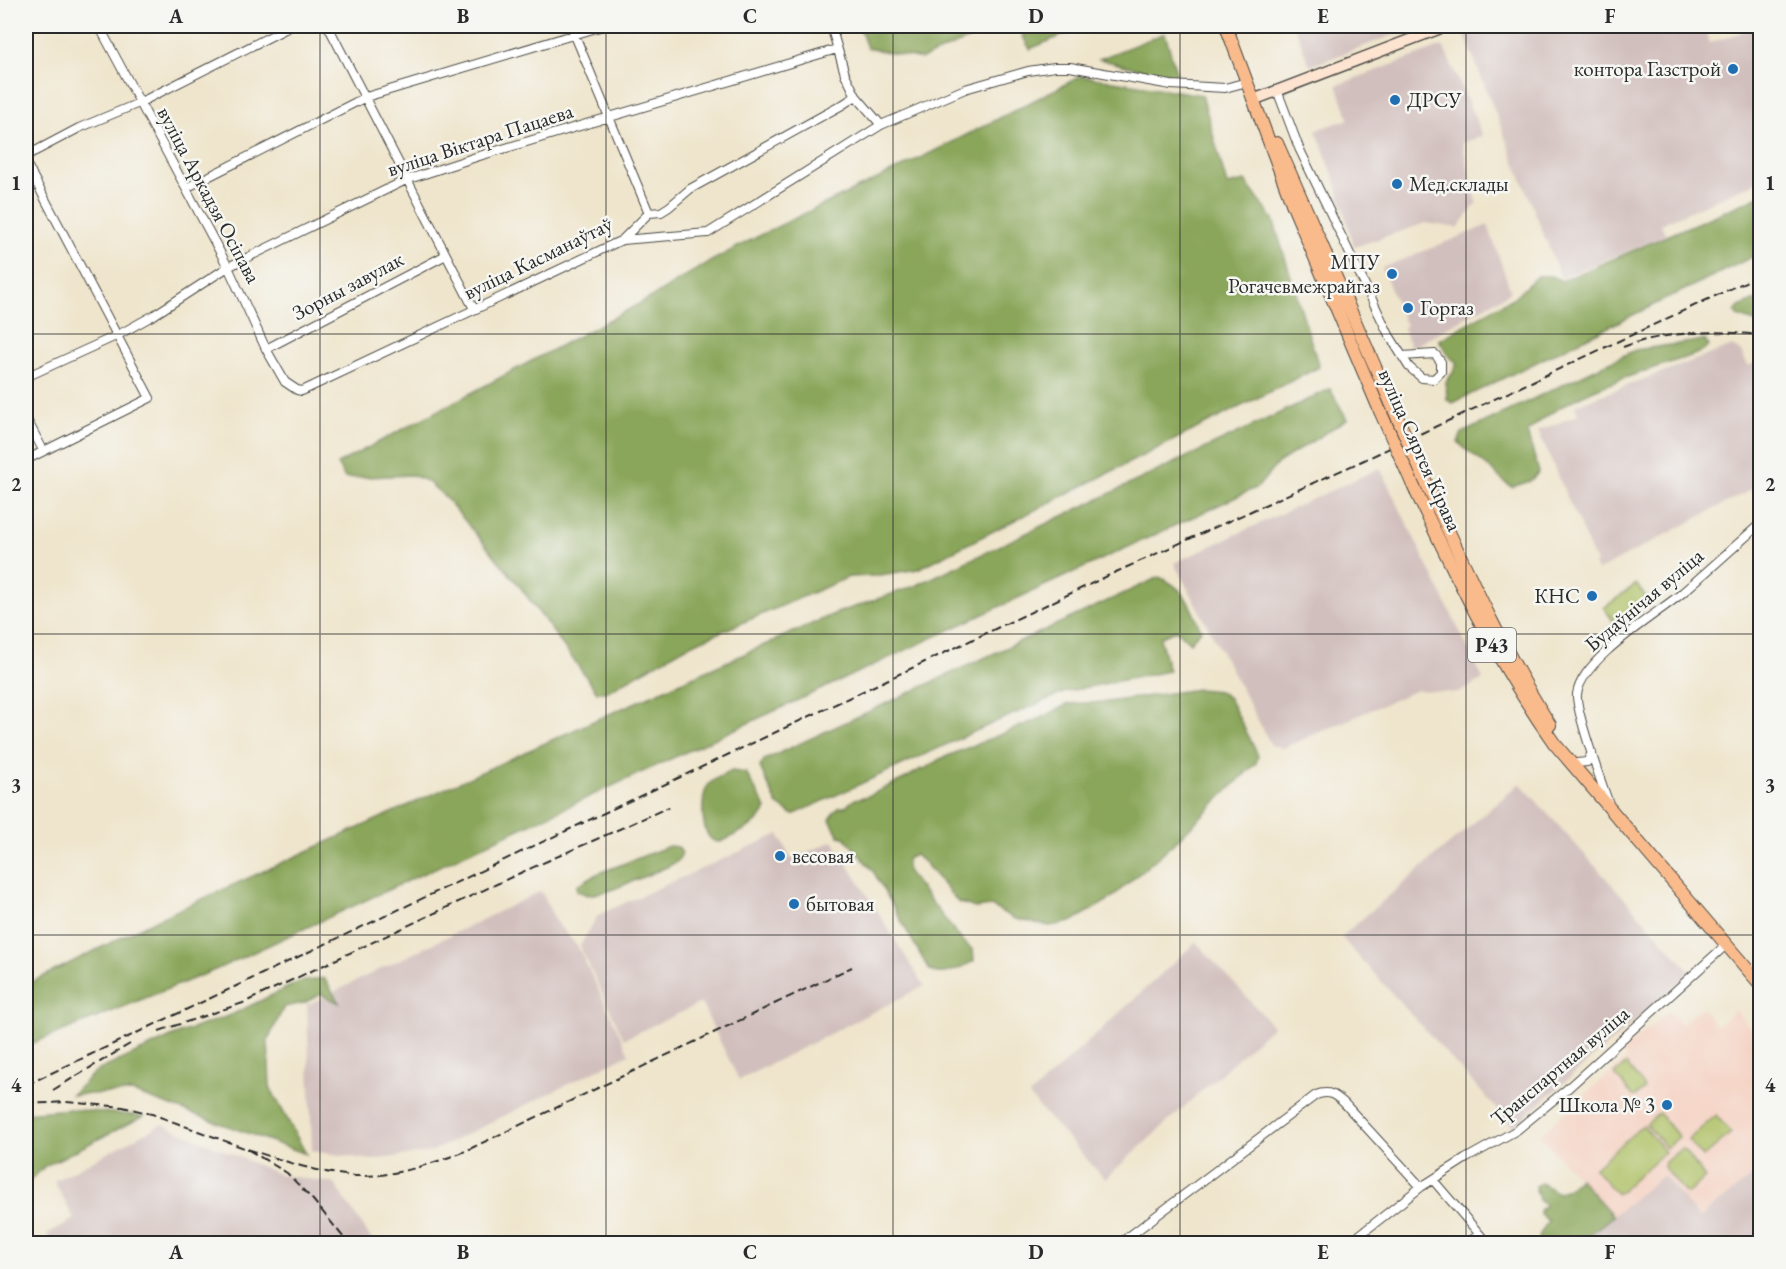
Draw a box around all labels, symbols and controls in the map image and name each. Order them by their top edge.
text: A [168,3,184,29]
text: B [457,3,469,29]
text: C [743,3,757,29]
text: D [1028,3,1044,29]
text: E [1317,3,1329,29]
text: F [1605,3,1616,29]
place label: контора Газстрой [1574,55,1721,82]
marker: контора Газстрой [1726,62,1740,76]
place label: ДРСУ [1407,86,1462,113]
marker: ДРСУ [1388,93,1402,107]
street label: вуліца Віктара Пацаева [383,97,577,182]
street label: вуліца Аркадзя Осіпава [151,102,268,288]
text: 1 [11,170,21,196]
place label: Мед.склады [1409,170,1509,197]
text: 1 [1765,170,1775,196]
marker: Мед.склады [1390,177,1404,191]
street label: вуліца Касманаўтаў [459,209,617,305]
street label: Зорны завулак [287,245,408,326]
place label: МПУ Рогачевмежрайгаз [1228,248,1381,299]
marker: МПУ Рогачевмежрайгаз [1385,267,1399,281]
place label: Горгаз [1420,294,1474,321]
marker: Горгаз [1401,301,1415,315]
street label: вуліца Сяргея Кірава [1372,364,1469,536]
text: 2 [11,471,22,497]
text: 2 [1765,471,1776,497]
street label: Будаўнічая вуліца [1579,542,1709,657]
place label: КНС [1534,582,1580,609]
marker: КНС [1585,589,1599,603]
road number: Р43 [1468,628,1516,662]
text: 3 [11,772,21,798]
text: 3 [1765,772,1775,798]
place label: весовая [792,842,854,869]
marker: весовая [773,849,787,863]
place label: бытовая [806,890,874,917]
marker: бытовая [787,897,801,911]
street label: Транспартная вуліца [1485,999,1635,1132]
text: 4 [11,1072,22,1098]
text: 4 [1765,1072,1776,1098]
place label: Школа № 3 [1559,1091,1655,1118]
marker: Школа № 3 [1660,1098,1674,1112]
text: A [168,1239,184,1265]
text: B [457,1239,469,1265]
text: C [743,1239,757,1265]
text: D [1028,1239,1044,1265]
text: E [1317,1239,1329,1265]
text: F [1605,1239,1616,1265]

